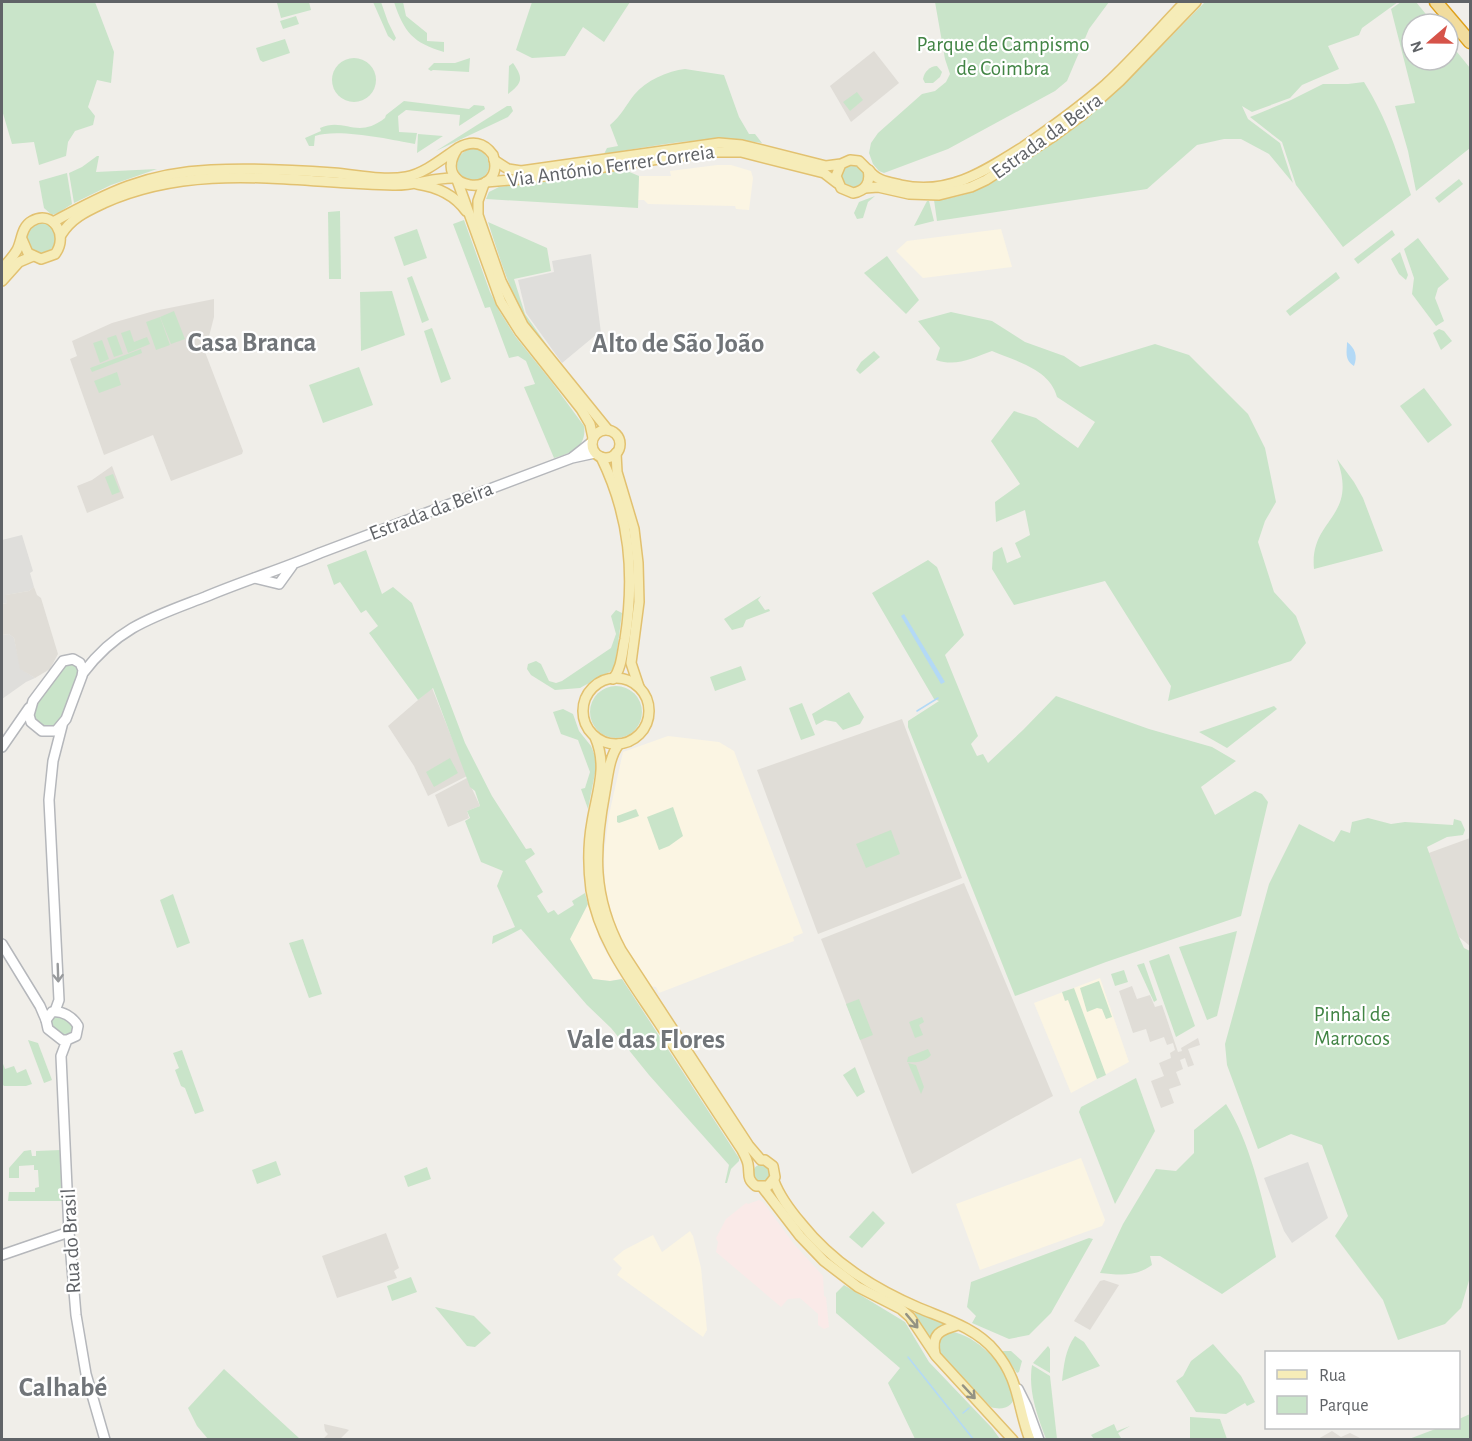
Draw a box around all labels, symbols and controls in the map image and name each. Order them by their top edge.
north arrow [1400,12,1460,72]
park label: Parque de Campismo de Coimbra [916,34,1090,79]
text: N [1407,39,1426,55]
street label: Estrada da Beira [988,89,1106,183]
street label: Via António Ferrer Correia [506,141,716,191]
district label: Casa Branca [187,329,317,356]
district label: Alto de São João [592,330,764,357]
street label: Estrada da Beira [366,478,496,544]
one-way arrow [53,962,64,982]
park label: Pinhal de Marrocos [1314,1004,1390,1049]
district label: Vale das Flores [567,1026,725,1053]
street label: Rua do Brasil [58,1188,84,1294]
one-way arrow [906,1313,919,1329]
legend [1265,1351,1460,1429]
text: Rua [1319,1367,1346,1385]
district label: Calhabé [19,1374,107,1401]
one-way arrow [962,1385,976,1400]
text: Parque [1319,1397,1368,1415]

